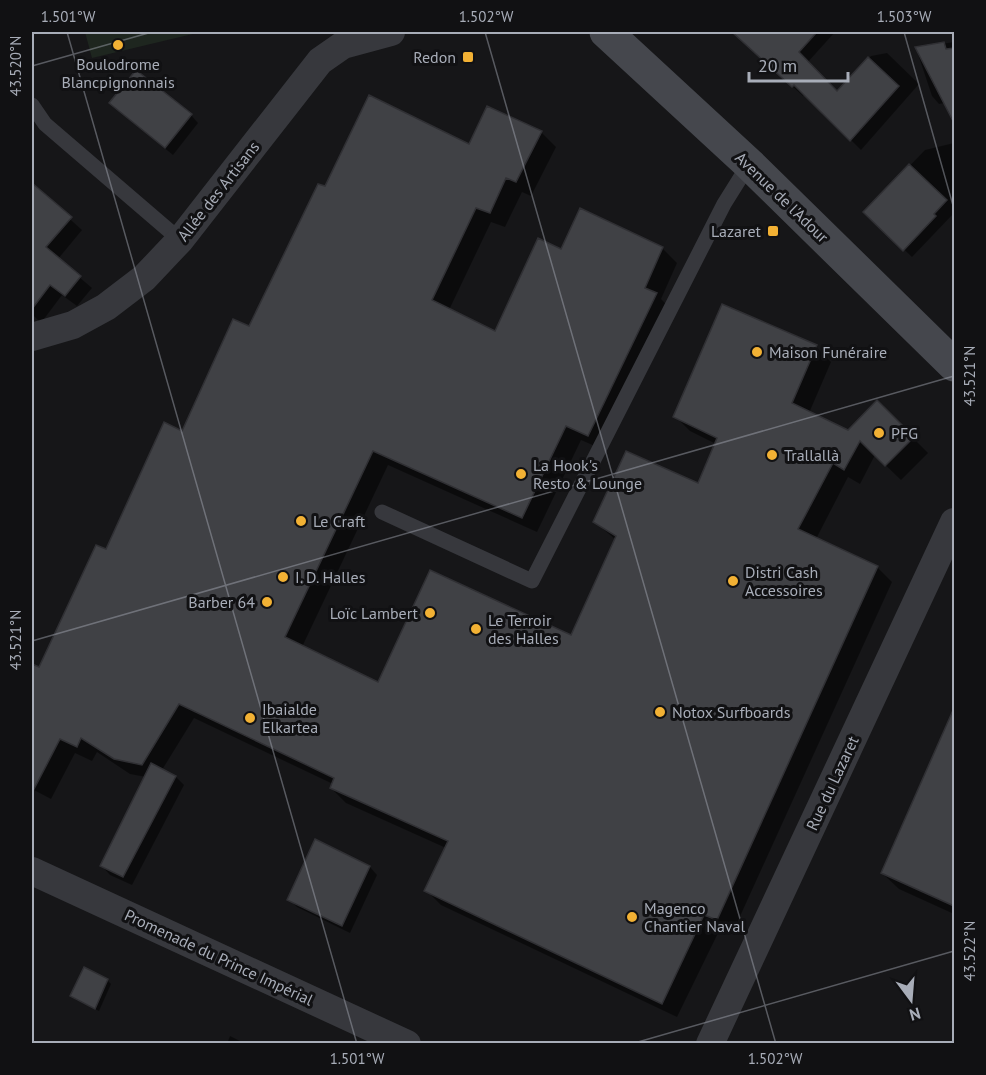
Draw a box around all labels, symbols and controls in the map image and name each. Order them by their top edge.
text: 1.501°W [41,7,96,26]
text: 1.502°W [459,7,514,26]
text: 1.503°W [877,7,932,26]
text: 43.520°N [6,36,25,96]
marker: Boulodrome Blancpignonnais [111,38,125,52]
scale bar [749,45,848,83]
place label: Redon [413,47,456,67]
marker: Redon [461,50,475,64]
place label: Boulodrome Blancpignonnais [61,54,175,92]
text: 20 m [758,54,797,77]
street label: Allée des Artisans [173,137,263,245]
street label: Avenue de l'Adour [731,147,833,247]
place label: Lazaret [711,221,762,241]
marker: Lazaret [766,224,780,238]
place label: Maison Funéraire [769,342,887,362]
marker: Maison Funéraire [750,345,764,359]
text: 43.521°N [960,346,979,406]
place label: PFG [891,423,918,443]
marker: PFG [872,426,886,440]
place label: Trallallà [784,445,839,465]
marker: Trallallà [765,448,779,462]
place label: La Hook's Resto & Lounge [533,455,642,493]
marker: La Hook's Resto & Lounge [514,467,528,481]
place label: Le Craft [313,511,366,531]
marker: Le Craft [294,514,308,528]
place label: Distri Cash Accessoires [745,562,823,600]
place label: I. D. Halles [295,567,366,587]
marker: I. D. Halles [276,570,290,584]
marker: Distri Cash Accessoires [726,574,740,588]
place label: Barber 64 [188,592,255,612]
marker: Barber 64 [260,595,274,609]
place label: Loïc Lambert [330,603,419,623]
marker: Loïc Lambert [423,606,437,620]
text: 43.521°N [6,610,25,670]
place label: Le Terroir des Halles [488,610,559,648]
marker: Le Terroir des Halles [469,622,483,636]
place label: Ibaialde Elkartea [262,699,318,737]
place label: Notox Surfboards [672,702,791,722]
marker: Notox Surfboards [653,705,667,719]
marker: Ibaialde Elkartea [243,711,257,725]
street label: Rue du Lazaret [801,732,863,833]
place label: Magenco Chantier Naval [644,898,745,936]
street label: Promenade du Prince Impérial [122,904,317,1010]
marker: Magenco Chantier Naval [625,910,639,924]
text: 43.522°N [960,921,979,981]
north arrow [881,970,941,1030]
text: N [907,1003,923,1025]
text: 1.501°W [330,1049,385,1068]
text: 1.502°W [748,1049,803,1068]

